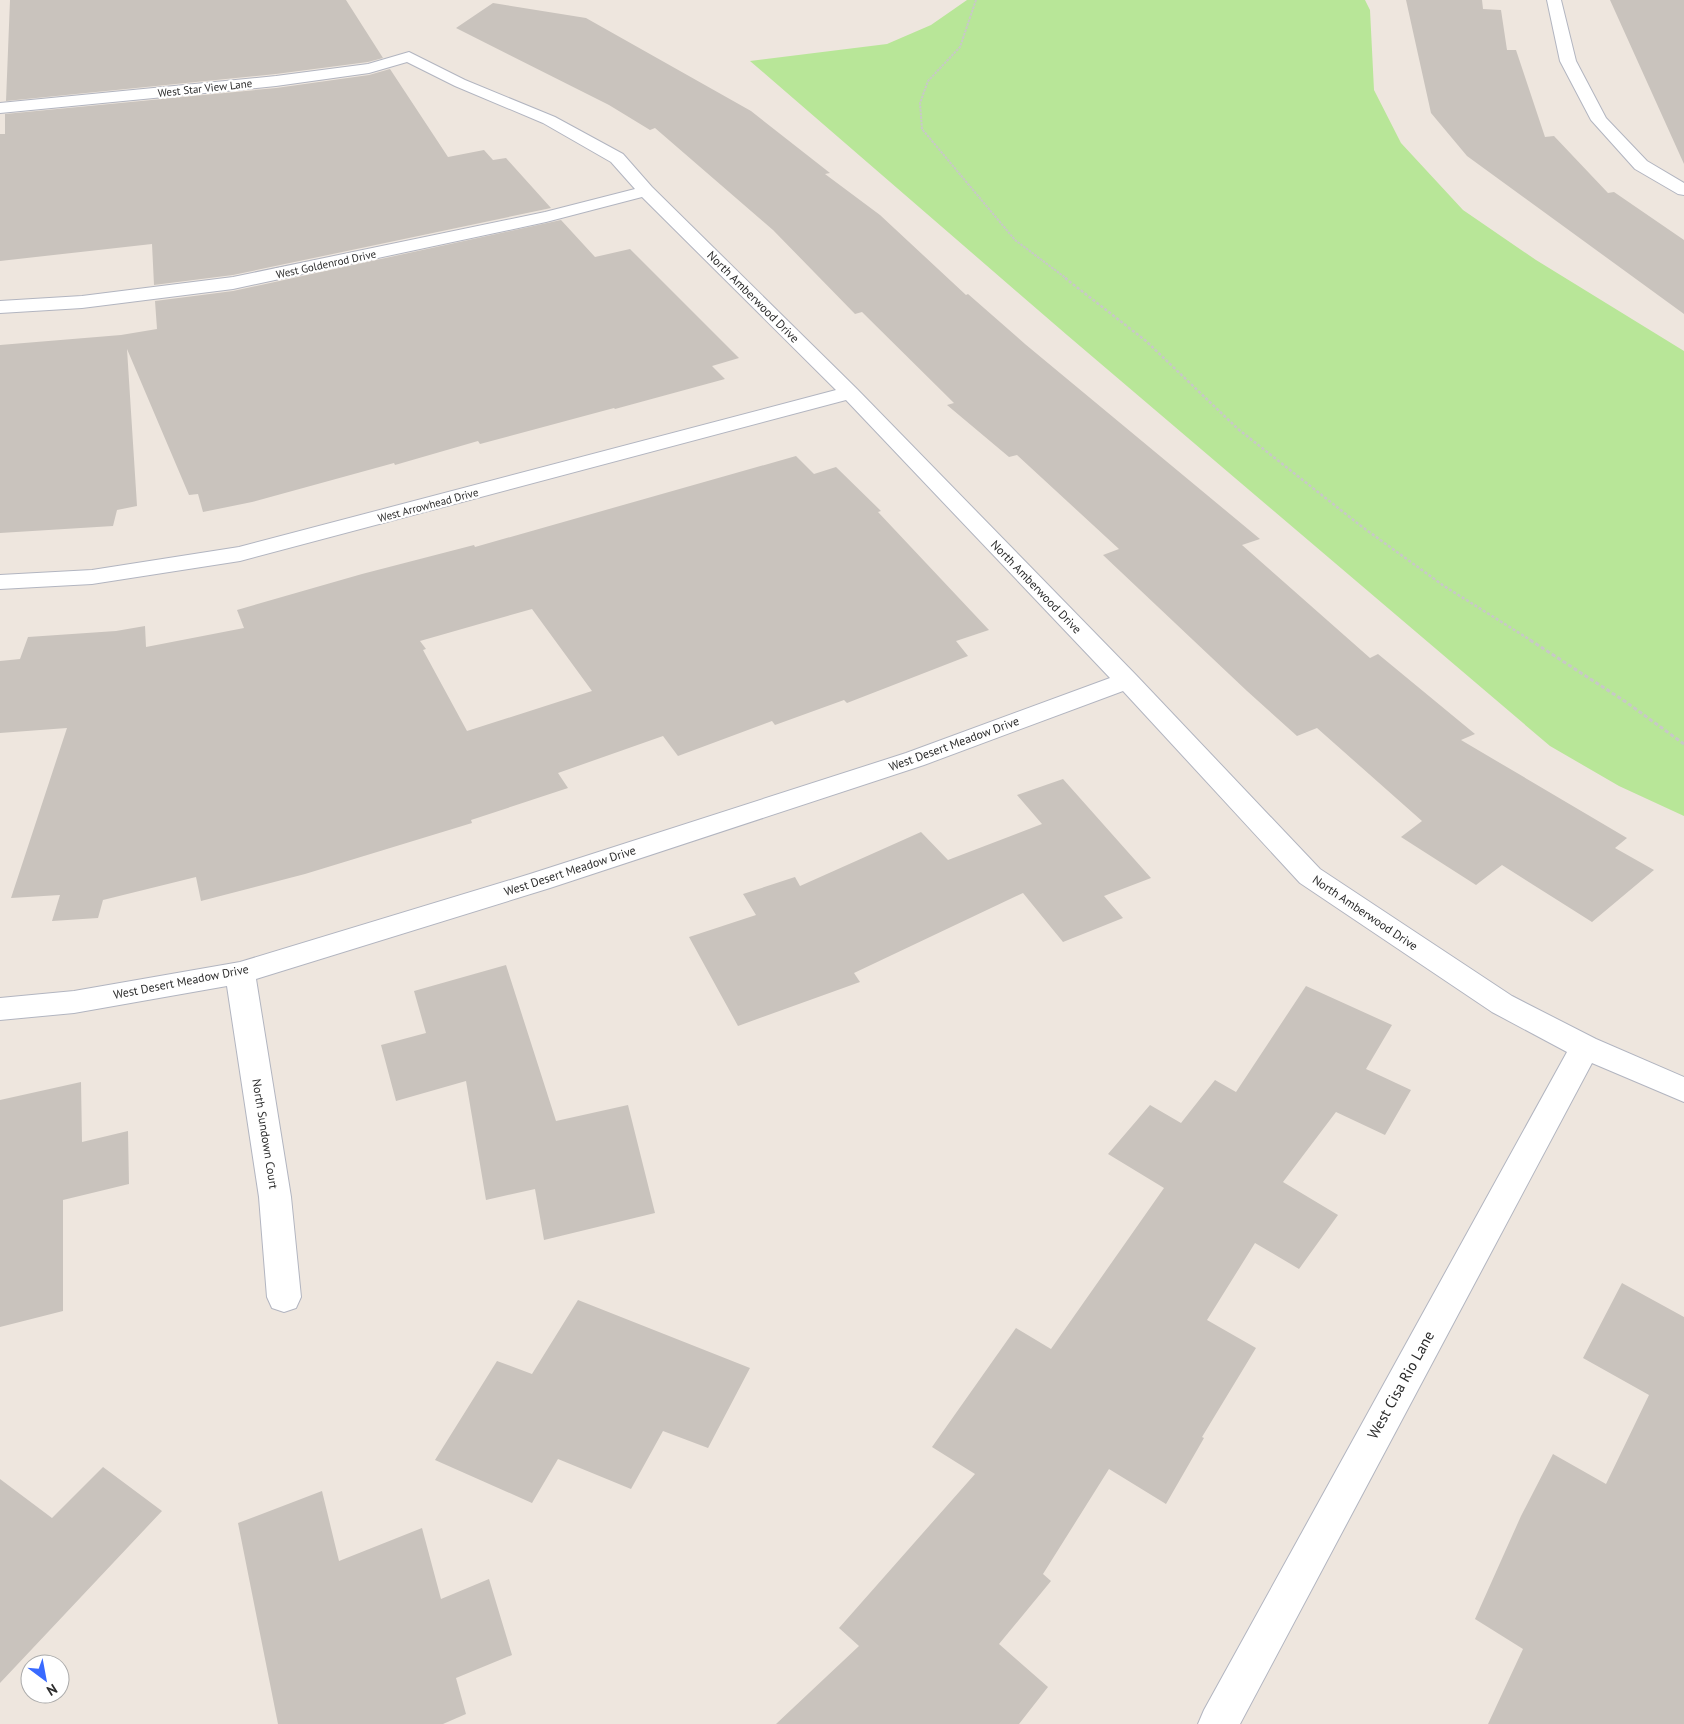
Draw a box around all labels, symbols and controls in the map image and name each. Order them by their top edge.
street label: West Star View Lane [157,76,253,100]
street label: West Goldenrod Drive [275,246,378,281]
street label: North Amberwood Drive [704,248,802,346]
street label: West Arrowhead Drive [376,485,480,525]
street label: North Amberwood Drive [988,537,1085,636]
street label: West Desert Meadow Drive [887,713,1021,774]
street label: West Desert Meadow Drive [502,842,638,899]
street label: North Amberwood Drive [1310,872,1421,953]
street label: West Desert Meadow Drive [112,961,250,1002]
street label: North Sundown Court [249,1078,282,1190]
street label: West Cisa Rio Lane [1363,1327,1438,1442]
north arrow [20,1654,70,1704]
text: N [43,1680,61,1700]

